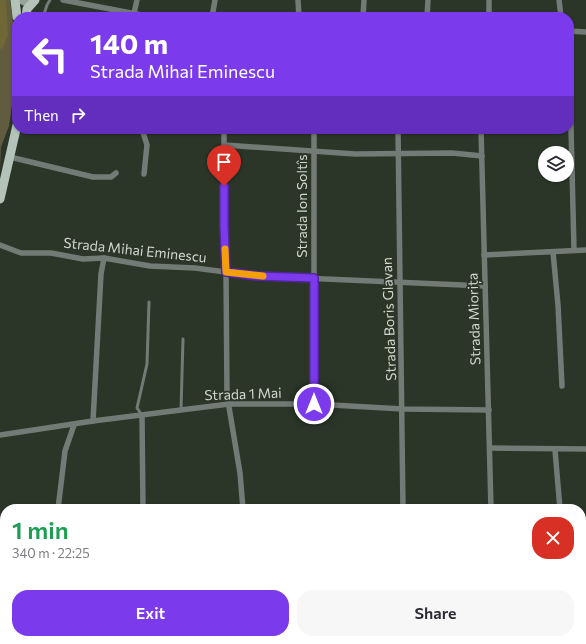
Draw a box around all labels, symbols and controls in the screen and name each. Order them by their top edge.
text: 140 m [90,26,168,60]
icon: left [24,28,76,80]
text: Strada Mihai Eminescu [90,60,275,82]
icon: right [67,104,89,126]
text: Then [24,106,59,124]
pin [207,145,241,186]
map controls [538,146,574,182]
button: layers [538,146,574,182]
icon: arrive [213,151,235,173]
street label: Strada Ion Soltîs [293,154,310,258]
street label: Strada Mihai Eminescu [63,234,208,265]
street label: Strada Boris Glavan [378,257,399,381]
street label: Strada Miorița [463,273,485,365]
position arrow [293,383,335,425]
street label: Strada 1 Mai [204,384,282,403]
text: 1 min [12,515,69,544]
button: close [532,517,574,559]
text: 340 m · 22:25 [12,545,90,561]
button: Exit [12,590,289,636]
button: Share [297,590,574,636]

